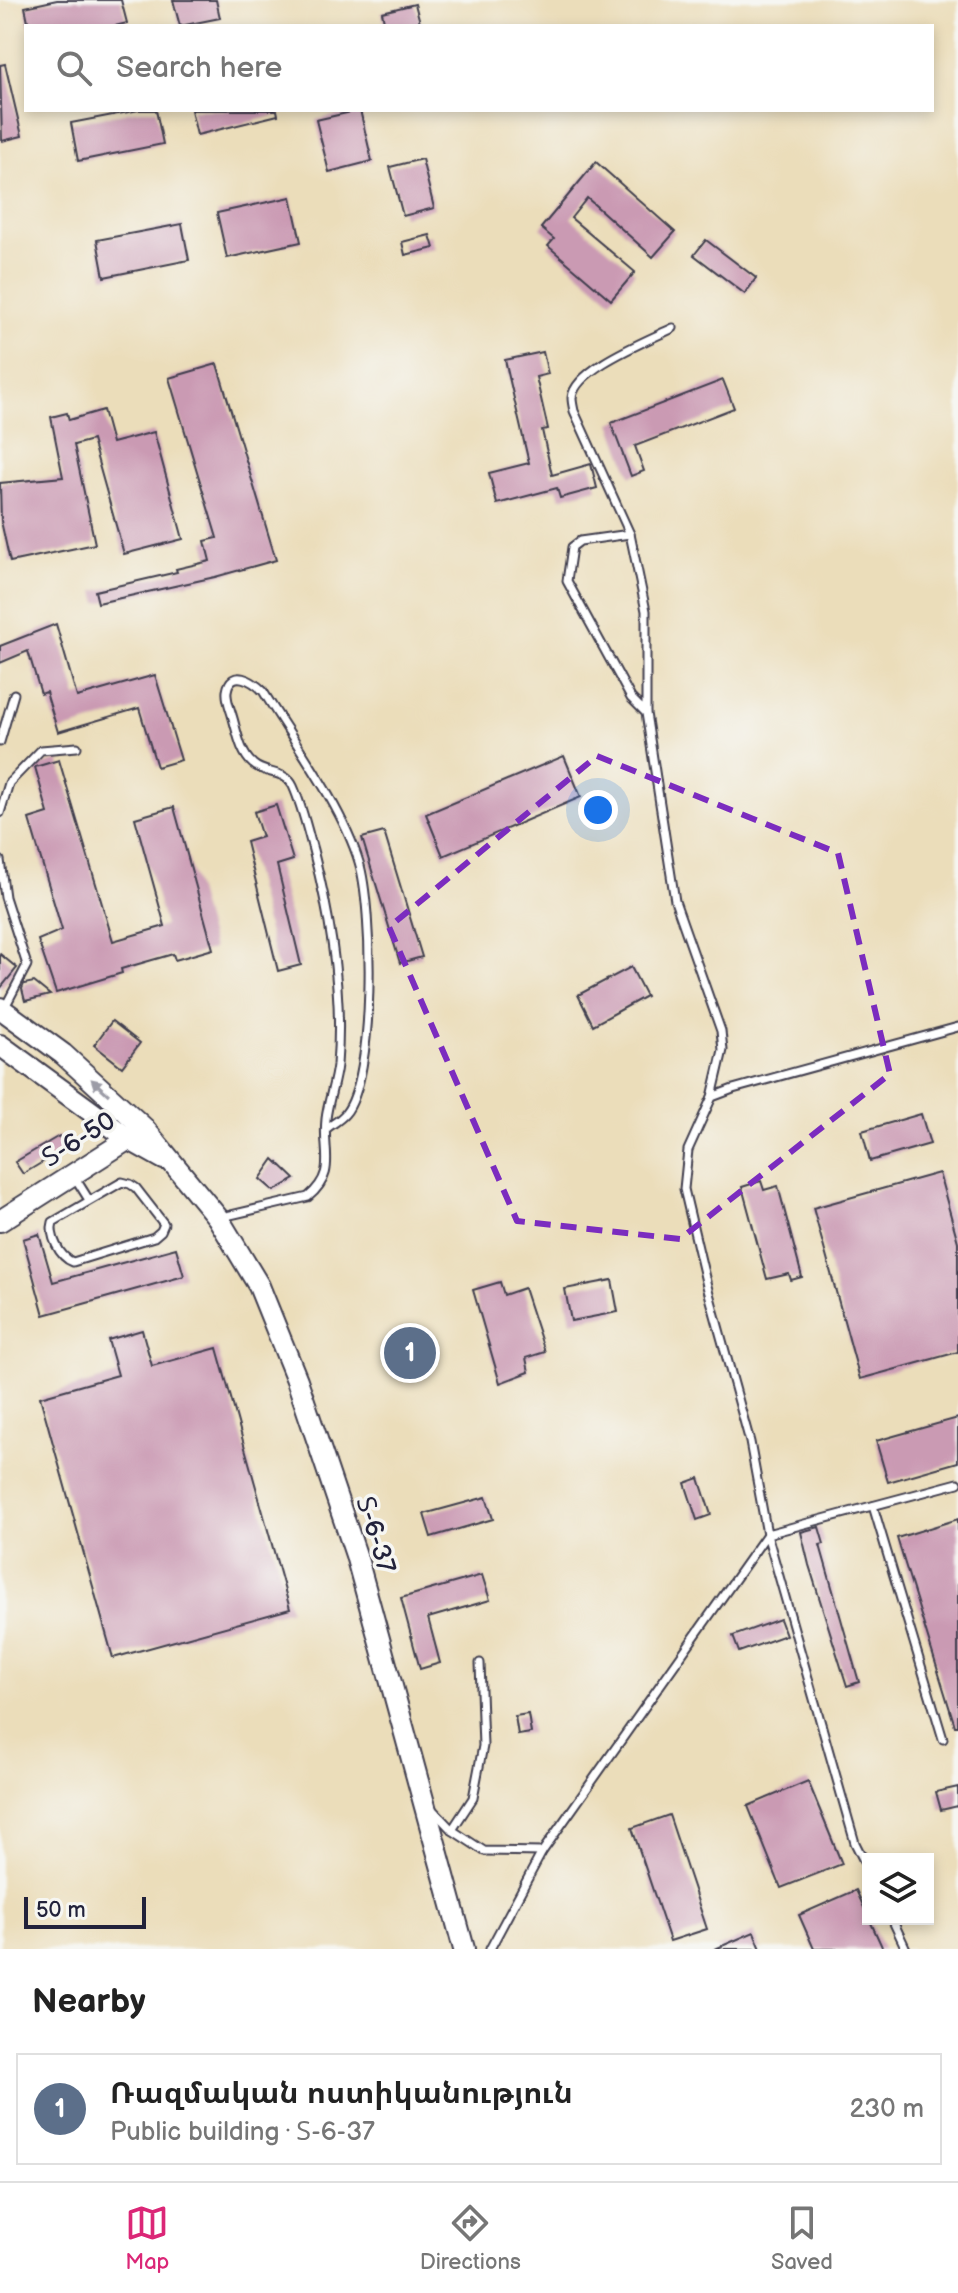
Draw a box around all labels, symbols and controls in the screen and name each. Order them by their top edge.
search box [24,24,934,112]
icon: search [52,46,96,90]
text: Search here [116,50,282,86]
your location [578,790,618,830]
one-way arrow [91,1079,110,1097]
street label: Տ-6-50 [37,1106,121,1174]
pin: 1 [384,1323,436,1383]
street label: Տ-6-37 [349,1493,401,1577]
map controls [862,1853,934,1925]
button: layers [862,1853,934,1925]
scale bar [24,1893,146,1929]
text: 50 m [36,1897,86,1924]
text: Nearby [32,1981,146,2022]
text: Ռազմական ոստիկանություն [110,2076,573,2112]
text: 1 [55,2094,65,2125]
text: 230 m [849,2094,924,2125]
text: Public building · Տ-6-37 [110,2117,375,2148]
tab: Map [125,2201,169,2276]
tab: Directions [420,2201,521,2276]
tab: Saved [771,2201,833,2276]

